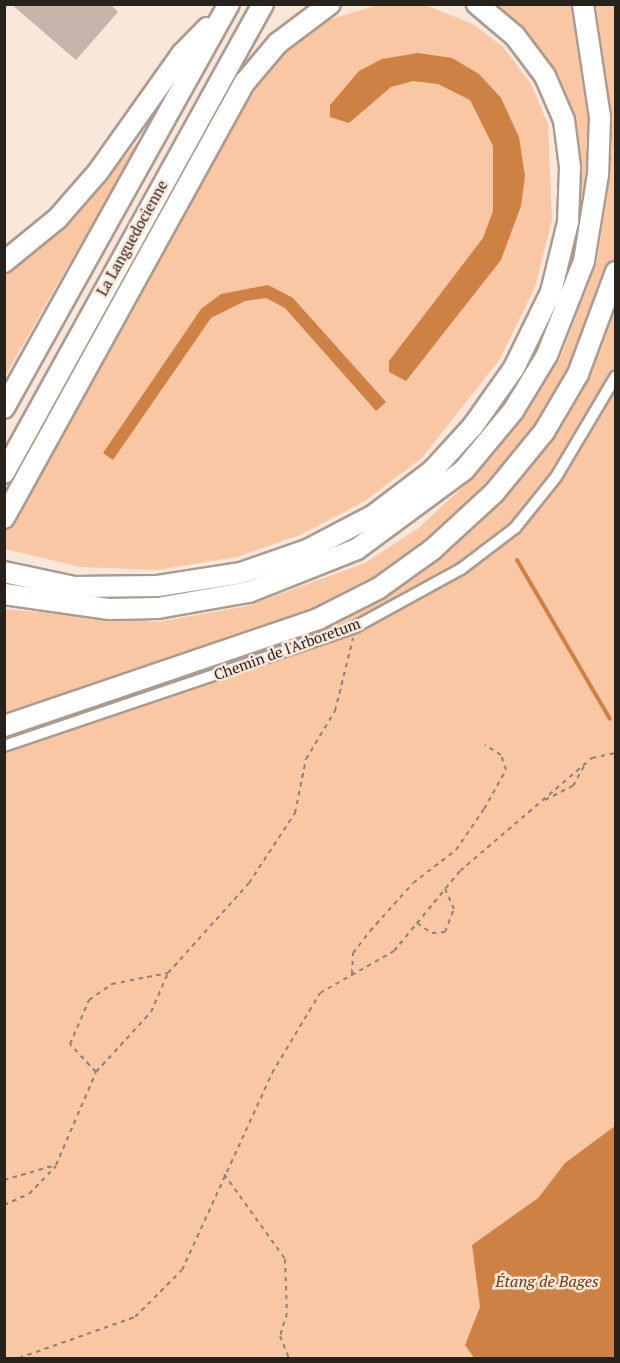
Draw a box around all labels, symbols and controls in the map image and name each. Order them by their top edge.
street label: La Languedocienne [93,177,171,299]
street label: Chemin de l'Arboretum [211,614,363,684]
water label: Étang de Bages [495,1271,599,1291]

